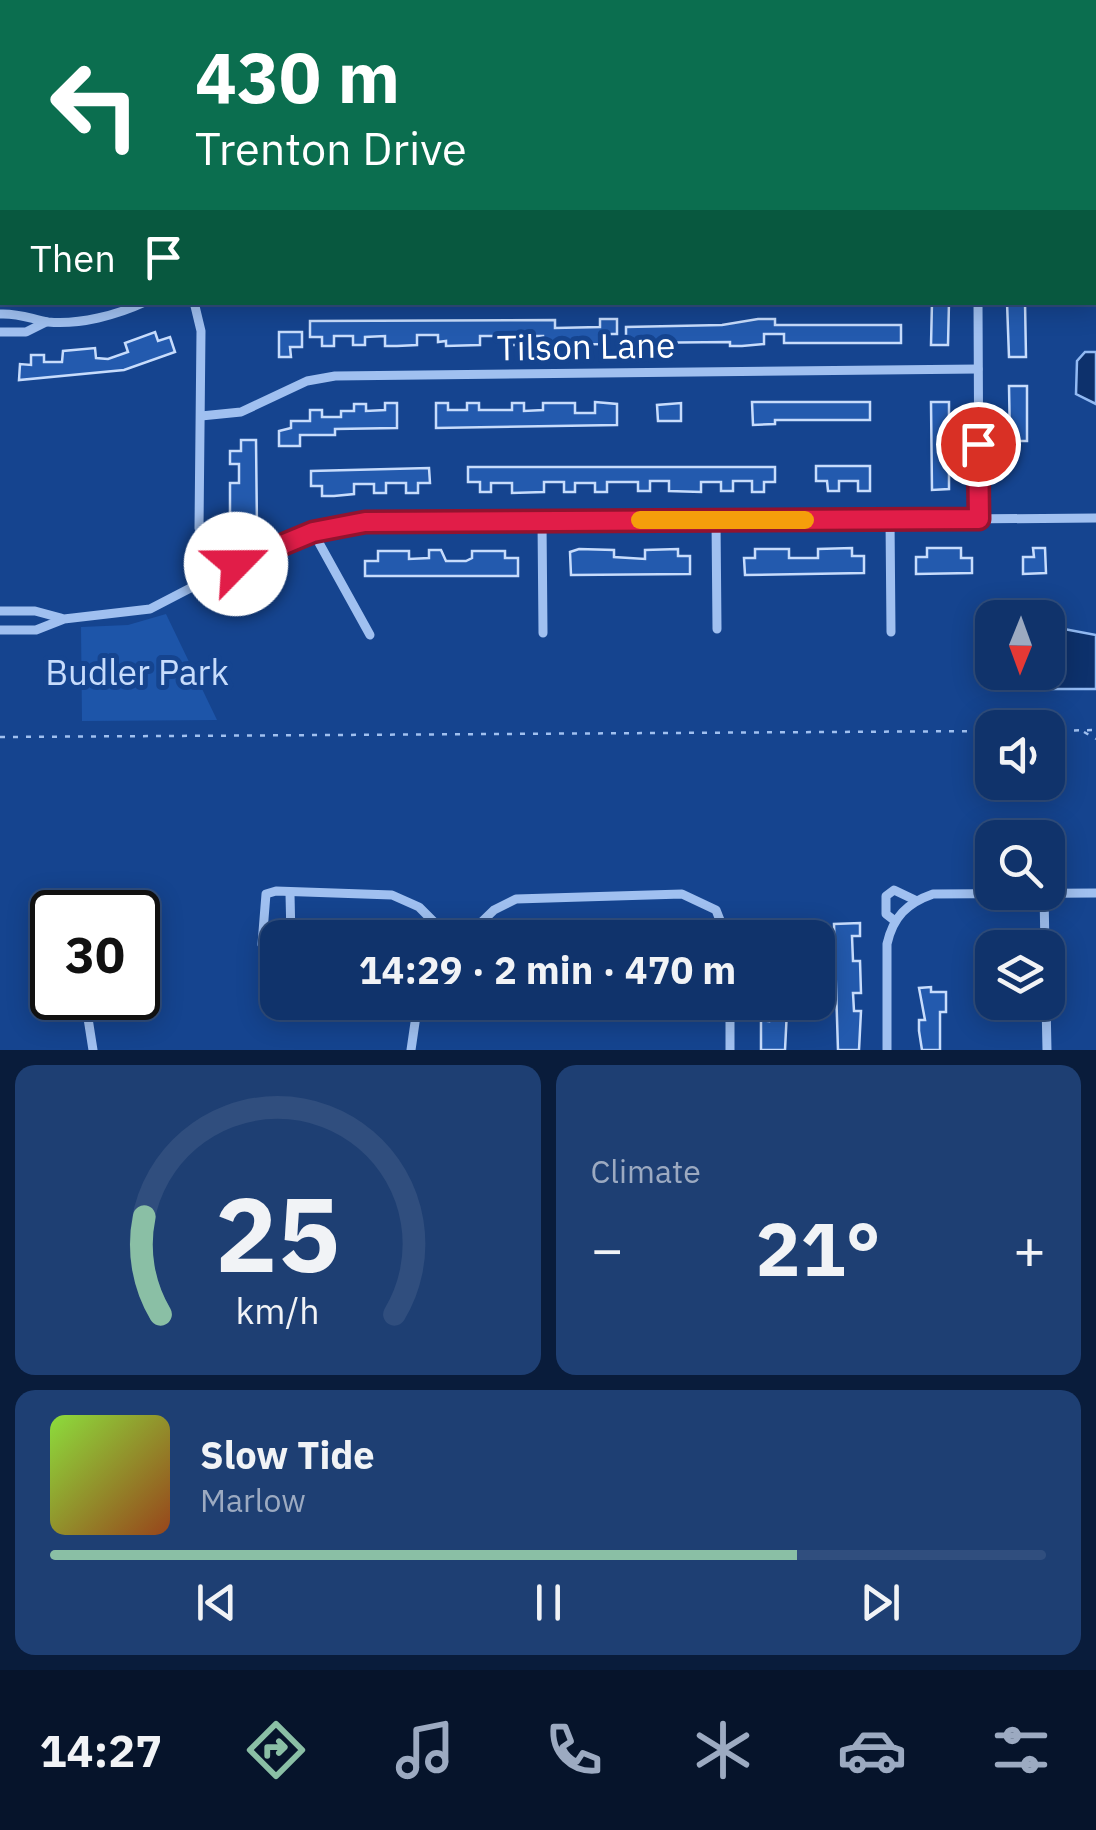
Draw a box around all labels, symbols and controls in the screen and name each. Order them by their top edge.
text: 430 m [195,31,400,122]
icon: left [30,40,160,170]
text: Trenton Drive [195,119,467,177]
icon: arrive [136,230,191,285]
text: Then [30,233,116,282]
street label: Tilson Lane [496,321,676,371]
pin [936,402,1021,487]
icon: arrive [951,417,1006,472]
position arrow [184,512,288,616]
north arrow [975,600,1065,690]
map controls [975,600,1065,1020]
park label: Budler Park [45,649,229,695]
button: sound [975,710,1065,800]
button: search [975,820,1065,910]
speed limit sign: 30 [30,890,160,1020]
button: layers [975,930,1065,1020]
text: 14:29 · 2 min · 470 m [359,945,736,994]
text: Climate [591,1150,701,1192]
text: 25 [215,1165,340,1301]
text: 21° [756,1199,881,1297]
text: − [591,1213,624,1284]
text: + [1013,1213,1046,1284]
text: km/h [236,1287,320,1334]
text: Slow Tide [200,1430,375,1479]
text: Marlow [200,1479,306,1521]
icon: previous [189,1575,244,1630]
icon: pause [521,1575,576,1630]
icon: next [853,1575,908,1630]
icon: directions [241,1715,311,1785]
icon: music [390,1715,460,1785]
icon: phone [539,1715,609,1785]
icon: climate [688,1715,758,1785]
icon: car [837,1715,907,1785]
icon: filters [986,1715,1056,1785]
text: 14:27 [40,1721,162,1779]

